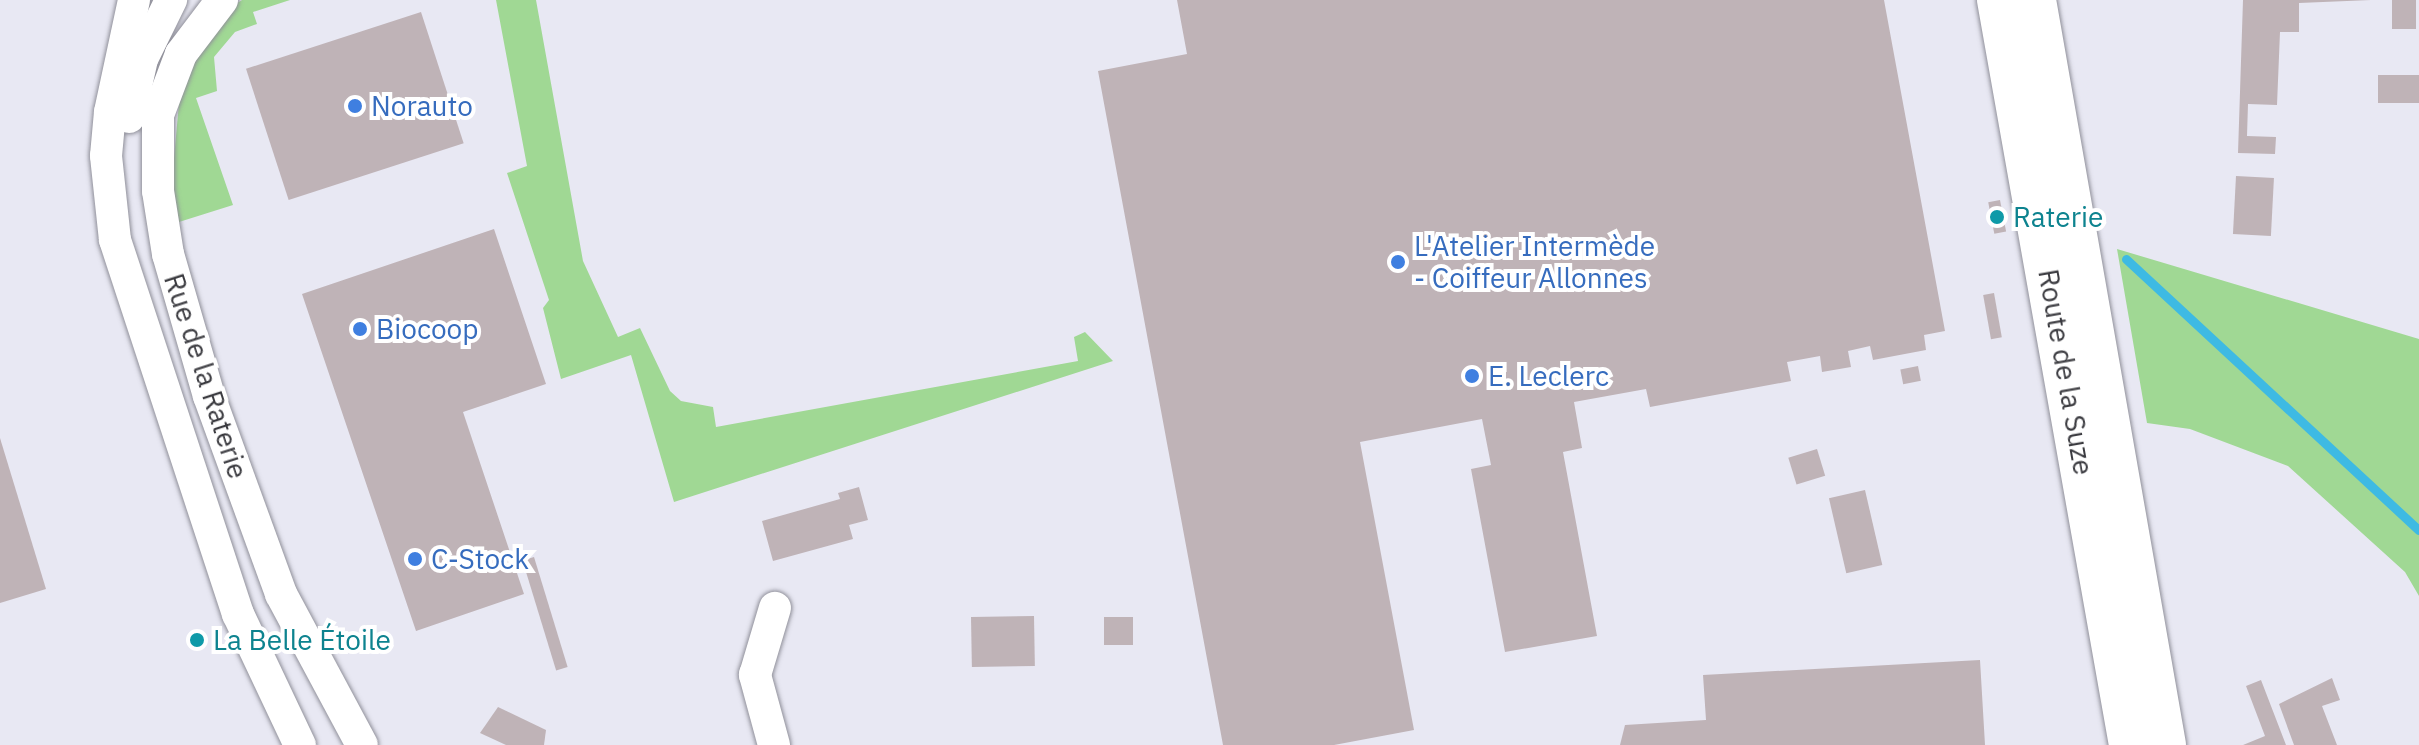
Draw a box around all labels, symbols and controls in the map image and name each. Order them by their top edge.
place label: Norauto [371,89,473,123]
marker: Norauto [346,97,364,115]
place label: Raterie [2013,200,2103,234]
marker: Raterie [1988,208,2006,226]
place label: L'Atelier Intermède - Coiffeur Allonnes [1414,229,1655,295]
marker: L'Atelier Intermède - Coiffeur Allonnes [1389,253,1407,271]
street label: Route de la Suze [2031,266,2101,478]
street label: Rue de la Raterie [157,269,255,483]
place label: Biocoop [376,312,478,346]
marker: Biocoop [351,320,369,338]
place label: E. Leclerc [1488,359,1609,393]
marker: E. Leclerc [1463,367,1481,385]
place label: C-Stock [431,542,529,576]
marker: C-Stock [406,550,424,568]
place label: La Belle Étoile [213,623,391,657]
marker: La Belle Étoile [188,631,206,649]

